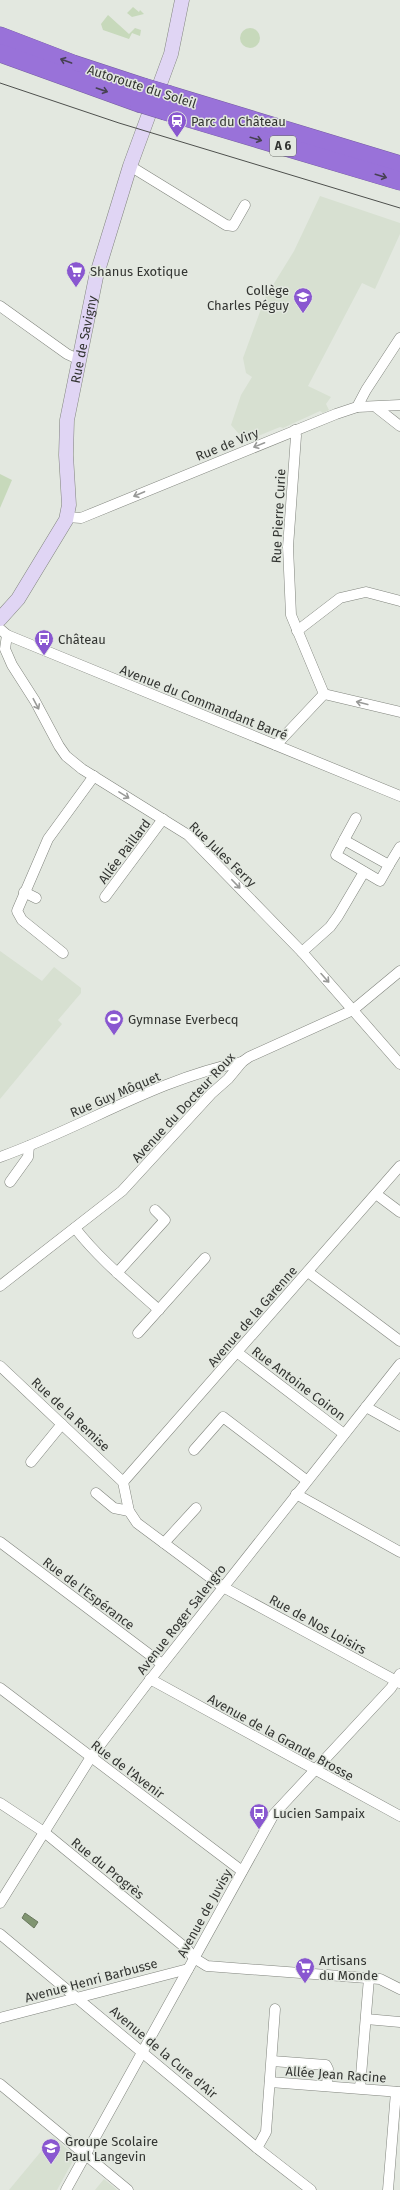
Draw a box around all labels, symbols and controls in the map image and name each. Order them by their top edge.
one-way arrow [60,57,72,65]
street label: Autoroute du Soleil [85,62,198,111]
one-way arrow [96,87,108,95]
station icon: Parc du Château [166,110,188,138]
place label: Parc du Château [191,114,286,129]
one-way arrow [250,136,263,143]
road number: A 6 [270,136,296,156]
one-way arrow [374,173,387,180]
supermarket icon: Shanus Exotique [65,260,87,288]
place label: Shanus Exotique [90,264,188,279]
place label: Collège Charles Péguy [207,283,290,313]
school or university icon: Collège Charles Péguy [292,286,314,314]
street label: Rue de Savigny [68,294,100,385]
street label: Rue de Viry [194,425,261,464]
one-way arrow [253,441,265,449]
street label: Rue Pierre Curie [269,468,288,564]
one-way arrow [133,491,145,499]
bus stop icon: Château [33,628,55,656]
place label: Château [58,632,106,647]
street label: Avenue du Commandant Barré [118,662,290,743]
one-way arrow [33,698,41,710]
one-way arrow [356,699,369,706]
one-way arrow [118,791,129,799]
street label: Allée Paillard [95,816,154,887]
street label: Rue Jules Ferry [186,819,260,890]
one-way arrow [231,879,241,889]
one-way arrow [320,973,329,983]
sports icon: Gymnase Everbecq [103,1008,125,1036]
place label: Gymnase Everbecq [128,1012,239,1027]
street label: Avenue du Docteur Roux [129,1049,239,1165]
street label: Rue Guy Môquet [68,1069,163,1120]
street label: Avenue de la Garenne [205,1263,300,1370]
street label: Rue Antoine Coiron [249,1343,348,1423]
street label: Rue de la Remise [29,1374,113,1454]
street label: Rue de l'Espérance [40,1554,137,1633]
street label: Avenue Roger Salengro [134,1561,229,1677]
street label: Rue de Nos Loisirs [267,1592,369,1657]
street label: Avenue de la Grande Brosse [205,1691,356,1784]
street label: Rue de l'Avenir [88,1737,167,1802]
bus stop icon: Lucien Sampaix [248,1802,270,1830]
place label: Lucien Sampaix [273,1806,366,1821]
street label: Rue du Progrès [68,1835,147,1902]
street label: Avenue de Juvisy [174,1866,235,1960]
place label: Artisans du Monde [319,1953,378,1983]
street label: Avenue Henri Barbusse [23,1956,159,2005]
supermarket icon: Artisans du Monde [294,1956,316,1984]
street label: Avenue de la Cure d'Air [107,2003,220,2102]
street label: Allée Jean Racine [285,2063,387,2086]
place label: Groupe Scolaire Paul Langevin [65,2134,158,2164]
school or university icon: Groupe Scolaire Paul Langevin [40,2137,62,2165]

